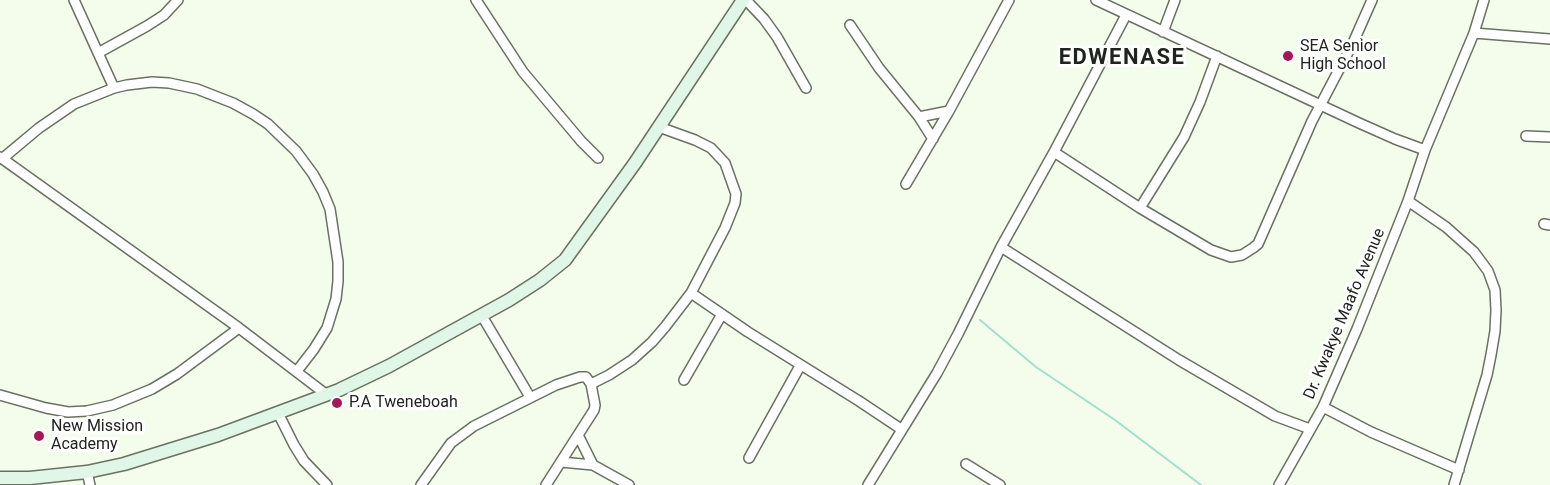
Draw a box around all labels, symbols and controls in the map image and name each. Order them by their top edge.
place label: SEA Senior High School [1300,37,1386,75]
district label: EDWENASE [1059,45,1185,71]
marker: SEA Senior High School [1281,49,1295,63]
street label: Dr. Kwakye Maafo Avenue [1300,226,1390,402]
place label: P.A Tweneboah [349,393,458,413]
marker: P.A Tweneboah [330,396,344,410]
place label: New Mission Academy [51,417,143,455]
marker: New Mission Academy [32,429,46,443]

